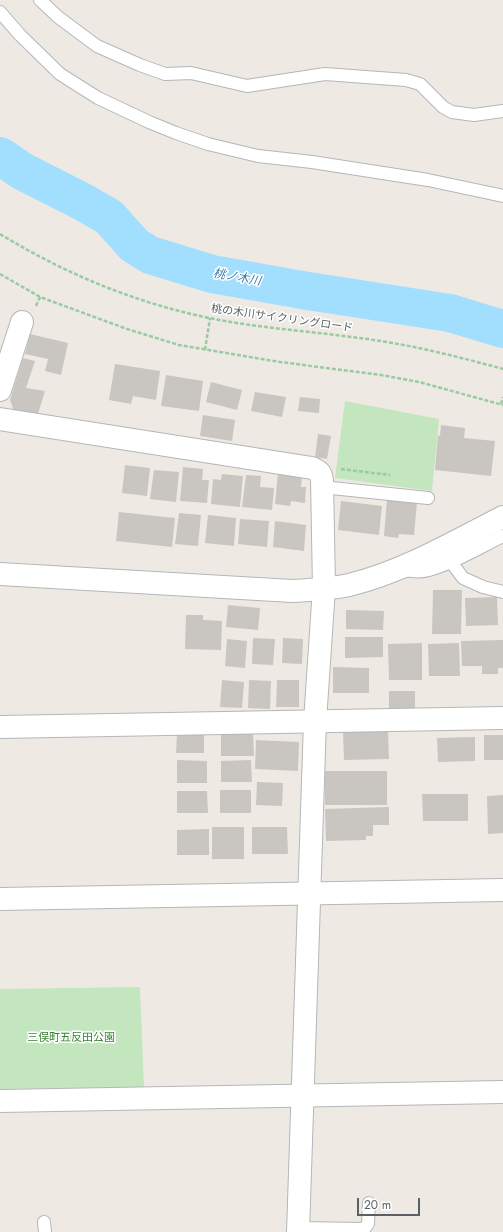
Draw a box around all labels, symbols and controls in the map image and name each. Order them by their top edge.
water label: 桃ノ木川 [212,267,262,289]
street label: 桃の木川サイクリングロード [210,303,354,335]
park label: 三俣町五反田公園 [27,1031,115,1045]
scale bar [359,1190,422,1216]
text: 20 m [364,1196,391,1214]

